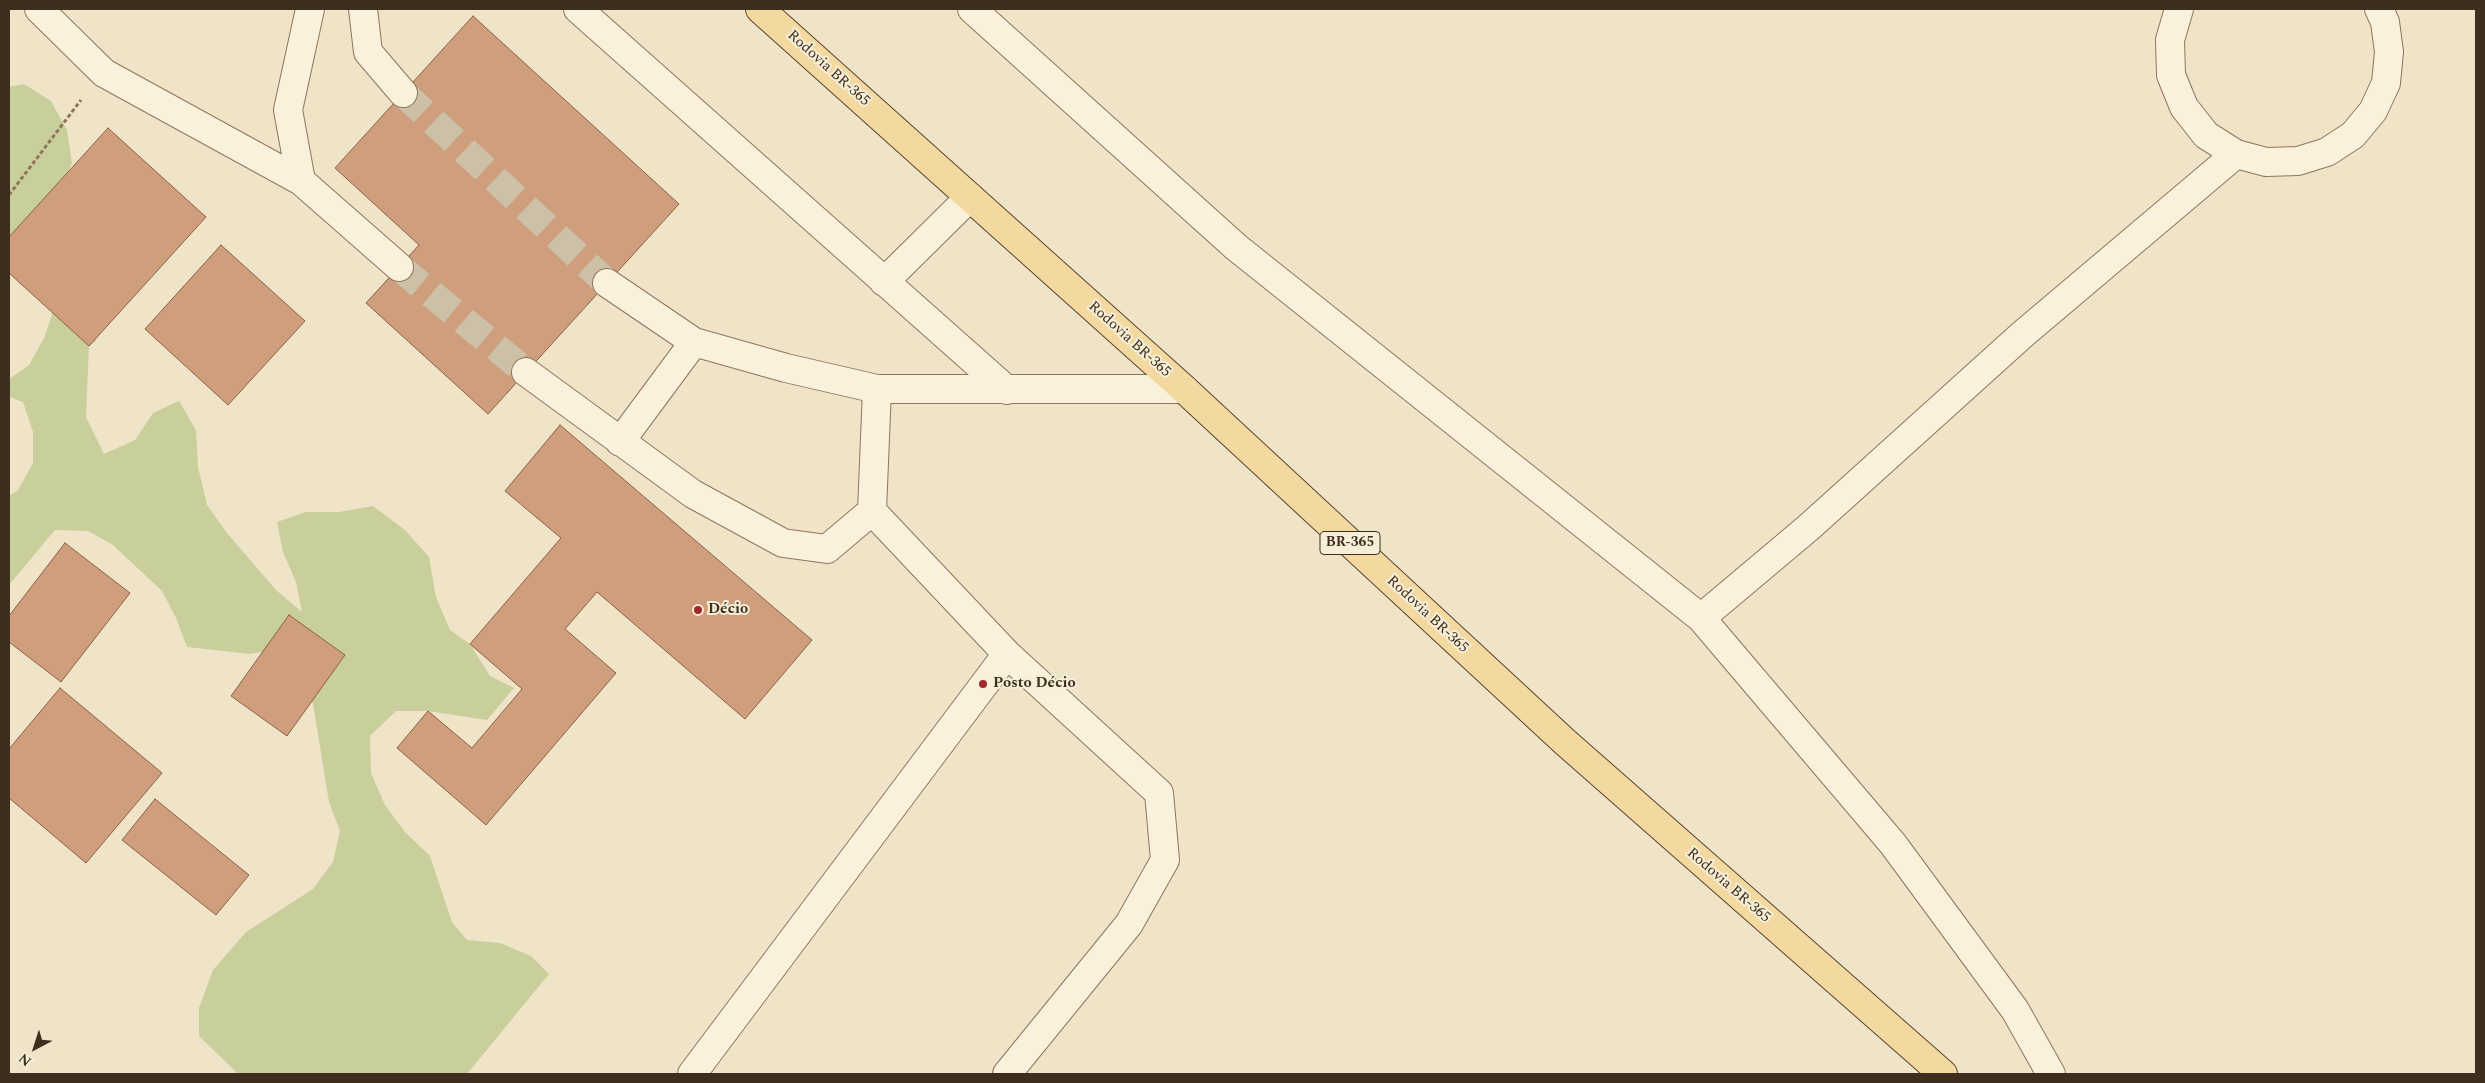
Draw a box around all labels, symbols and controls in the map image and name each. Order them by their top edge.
street label: Rodovia BR-365 [783,27,873,111]
street label: Rodovia BR-365 [1084,298,1174,382]
road number: BR-365 [1320,532,1380,554]
street label: Rodovia BR-365 [1382,573,1472,657]
place label: Décio [708,601,748,619]
marker: Décio [692,604,704,616]
place label: Posto Décio [993,675,1076,693]
marker: Posto Décio [977,678,989,690]
street label: Rodovia BR-365 [1682,845,1774,927]
north arrow [10,1023,60,1073]
text: N [14,1048,36,1072]

